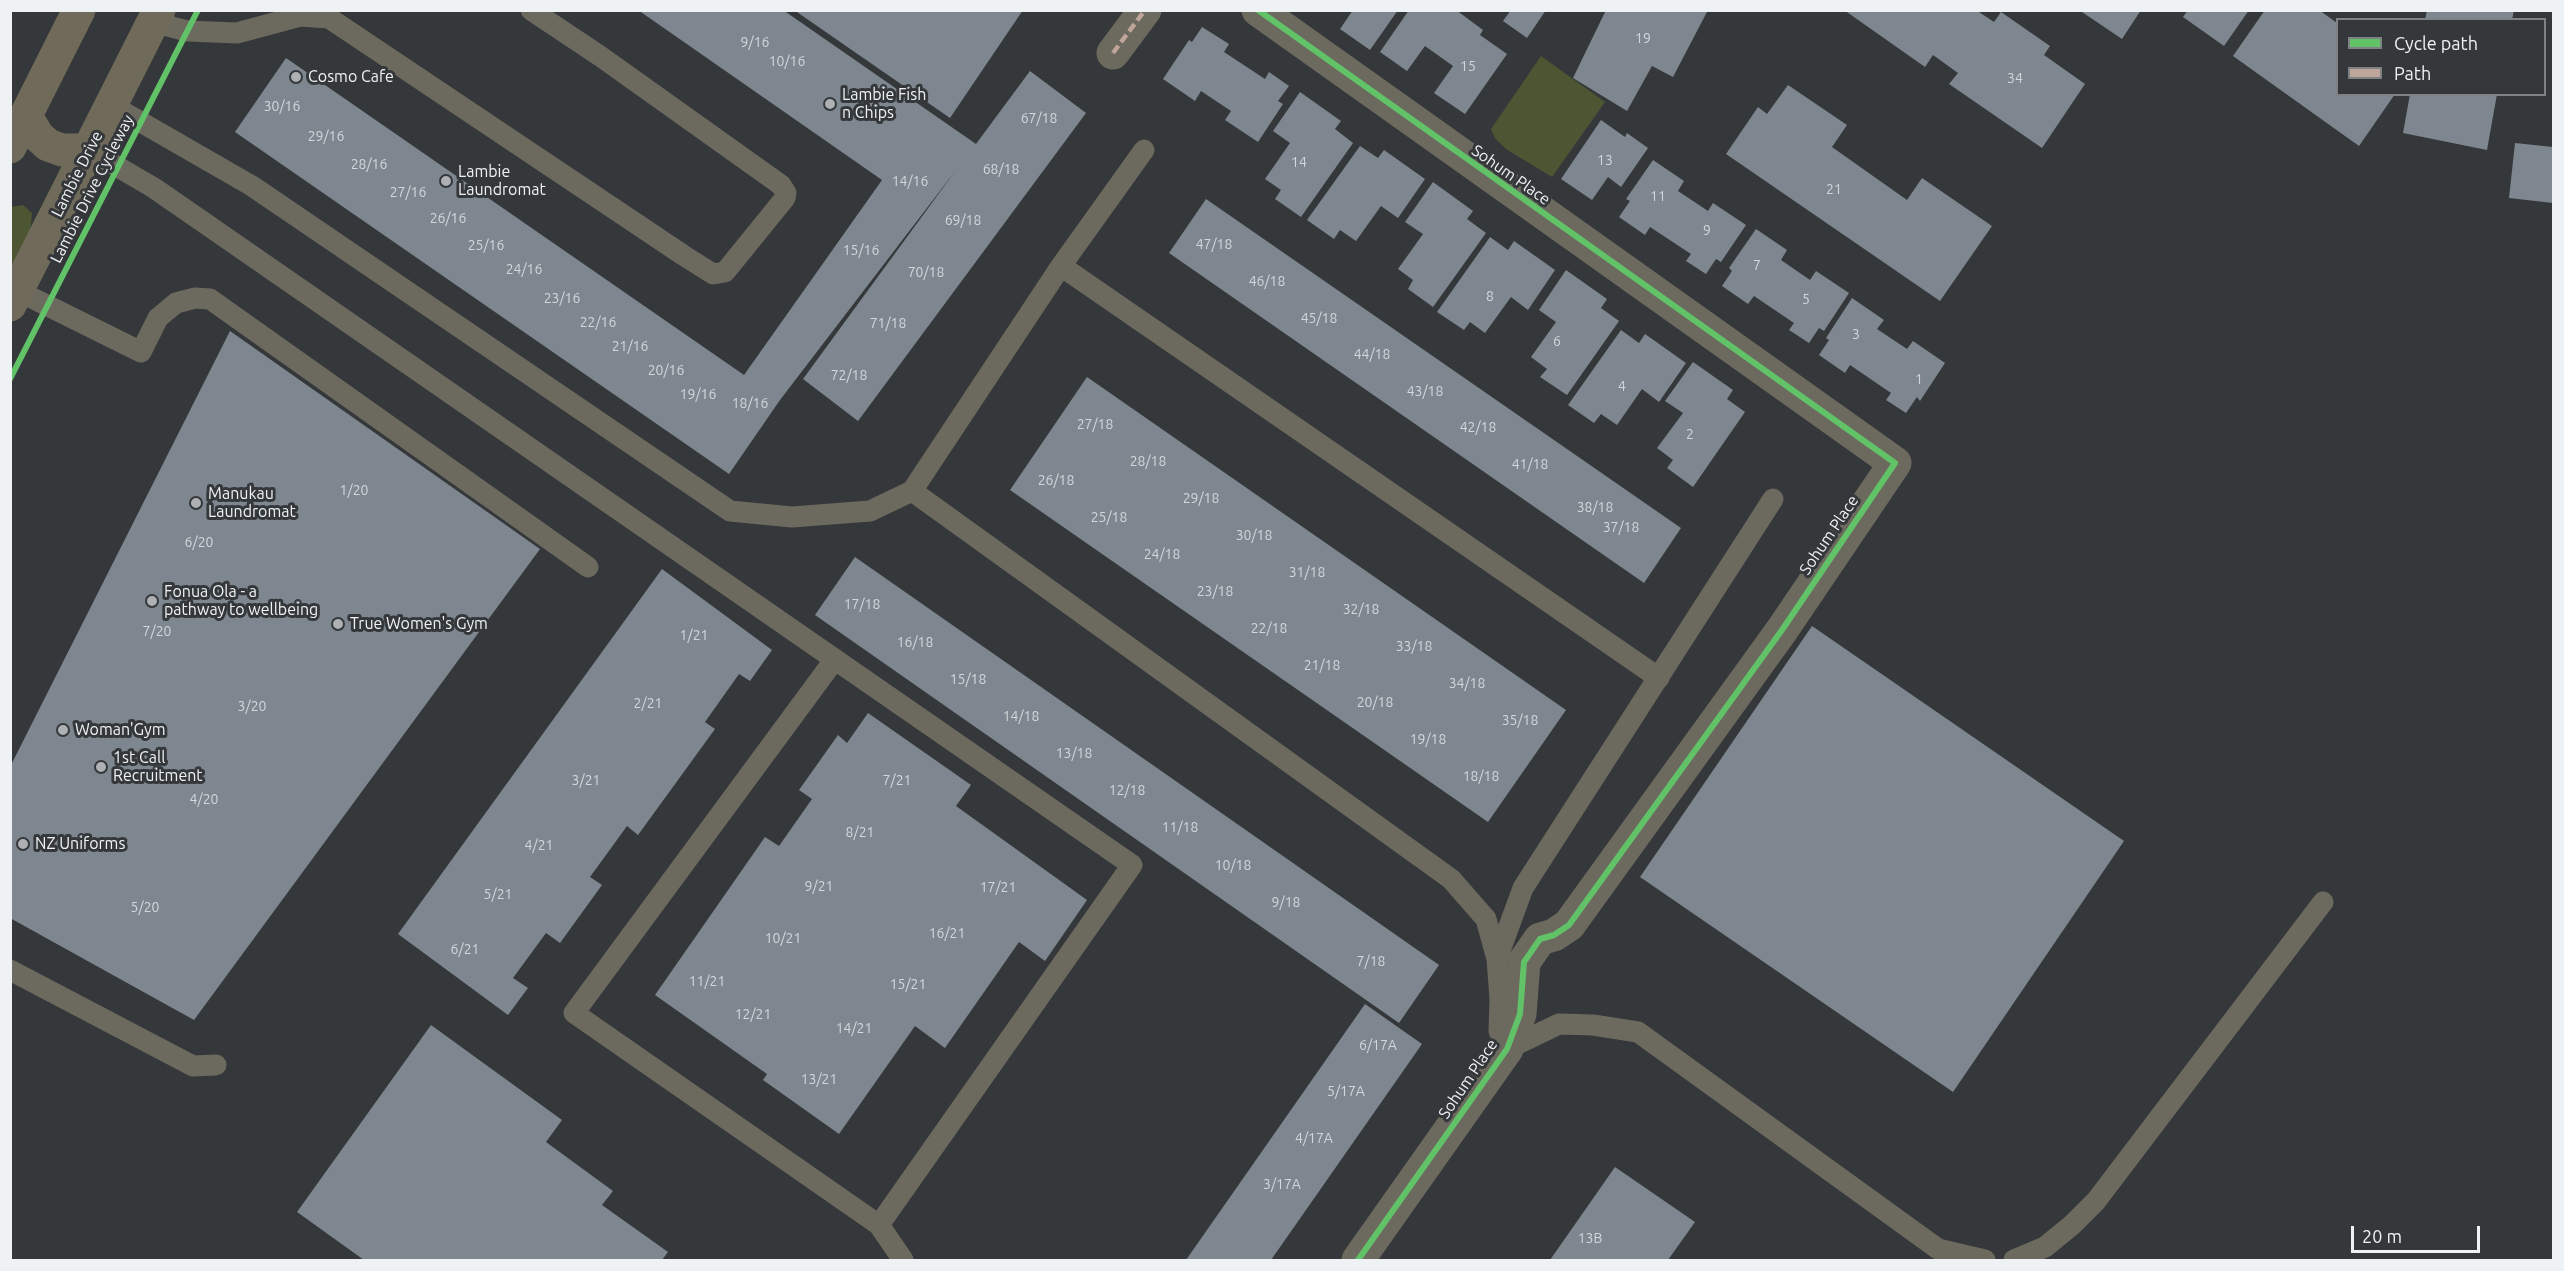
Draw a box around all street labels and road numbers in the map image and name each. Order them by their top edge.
street label: Lambie Drive Cycleway [46,112,138,266]
street label: Lambie Drive [47,128,107,220]
street label: Sohum Place [1468,141,1554,209]
street label: Sohum Place [1795,492,1863,578]
street label: Sohum Place [1434,1036,1502,1122]

